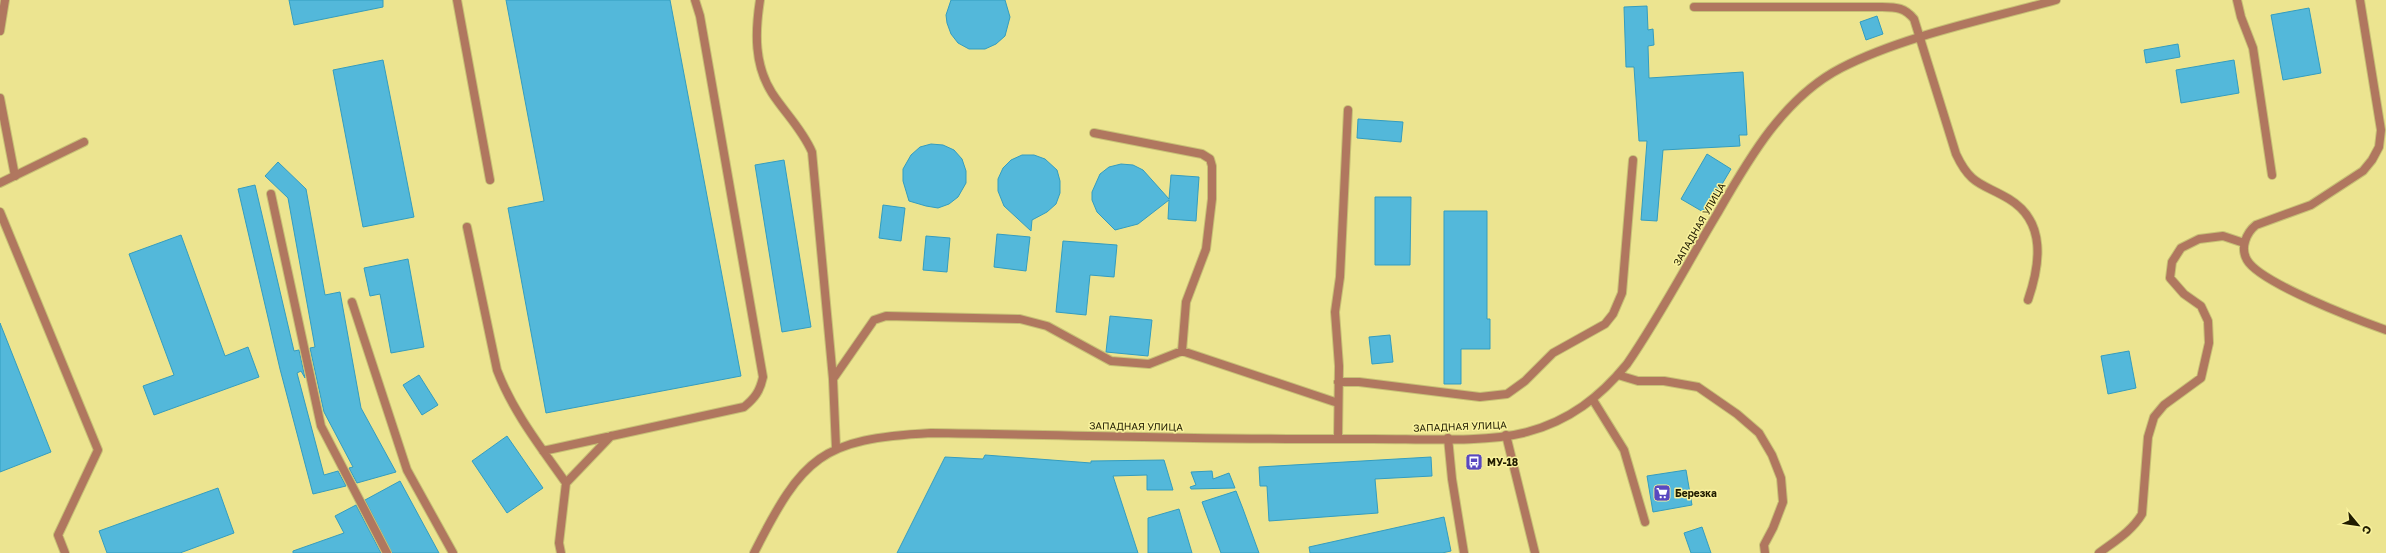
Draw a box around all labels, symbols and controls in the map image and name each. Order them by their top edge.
street label: ЗАПАДНАЯ УЛИЦА [1670,180,1728,268]
street label: ЗАПАДНАЯ УЛИЦА [1413,418,1507,434]
street label: ЗАПАДНАЯ УЛИЦА [1089,419,1183,433]
bus stop icon: МУ-18 [1464,452,1484,472]
place label: МУ-18 [1487,456,1518,468]
supermarket icon: Березка [1652,483,1672,503]
place label: Березка [1675,487,1717,499]
north arrow [2338,505,2378,545]
text: С [2360,524,2375,537]

